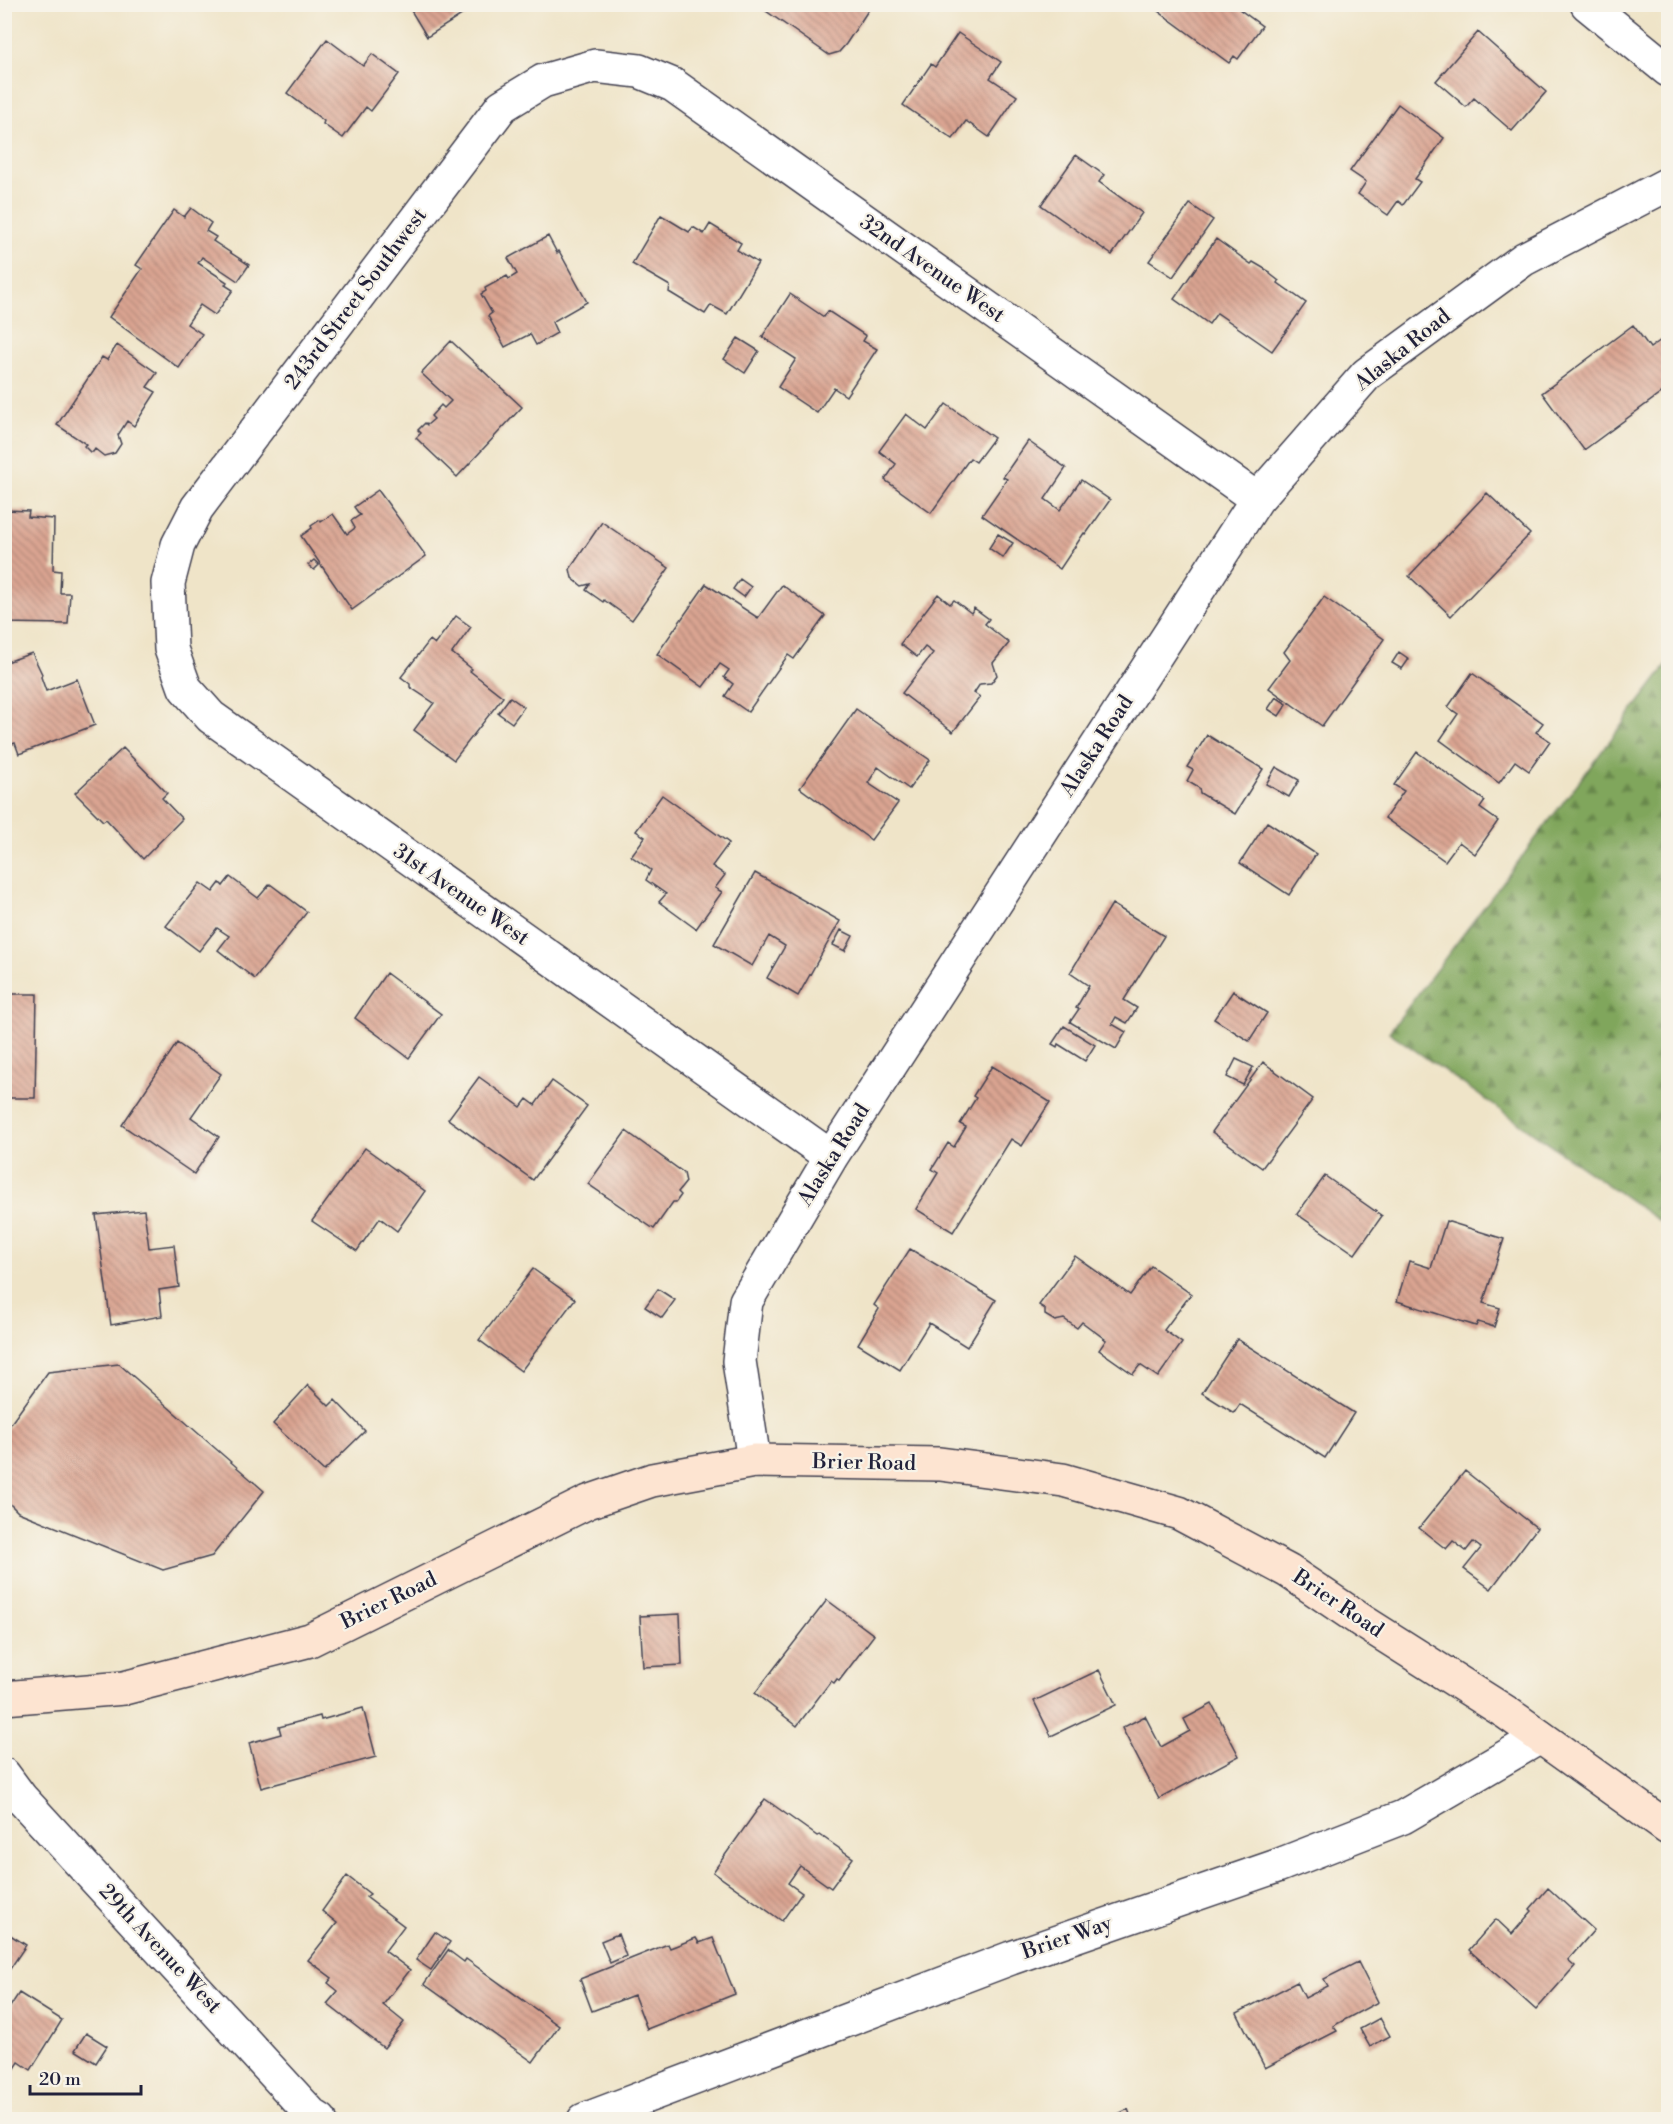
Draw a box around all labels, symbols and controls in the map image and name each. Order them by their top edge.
street label: 243rd Street Southwest [279,203,433,395]
street label: 32nd Avenue West [855,209,1010,329]
street label: Alaska Road [1349,303,1456,397]
street label: Alaska Road [1054,690,1139,802]
street label: 31st Avenue West [388,838,534,952]
street label: Alaska Road [792,1099,876,1212]
street label: Brier Road [811,1449,916,1477]
street label: Brier Road [1287,1564,1388,1644]
street label: Brier Road [336,1567,441,1636]
street label: 29th Avenue West [93,1879,227,2020]
street label: Brier Way [1018,1910,1116,1966]
scale bar [30,2058,141,2096]
text: 20 m [39,2068,81,2091]

